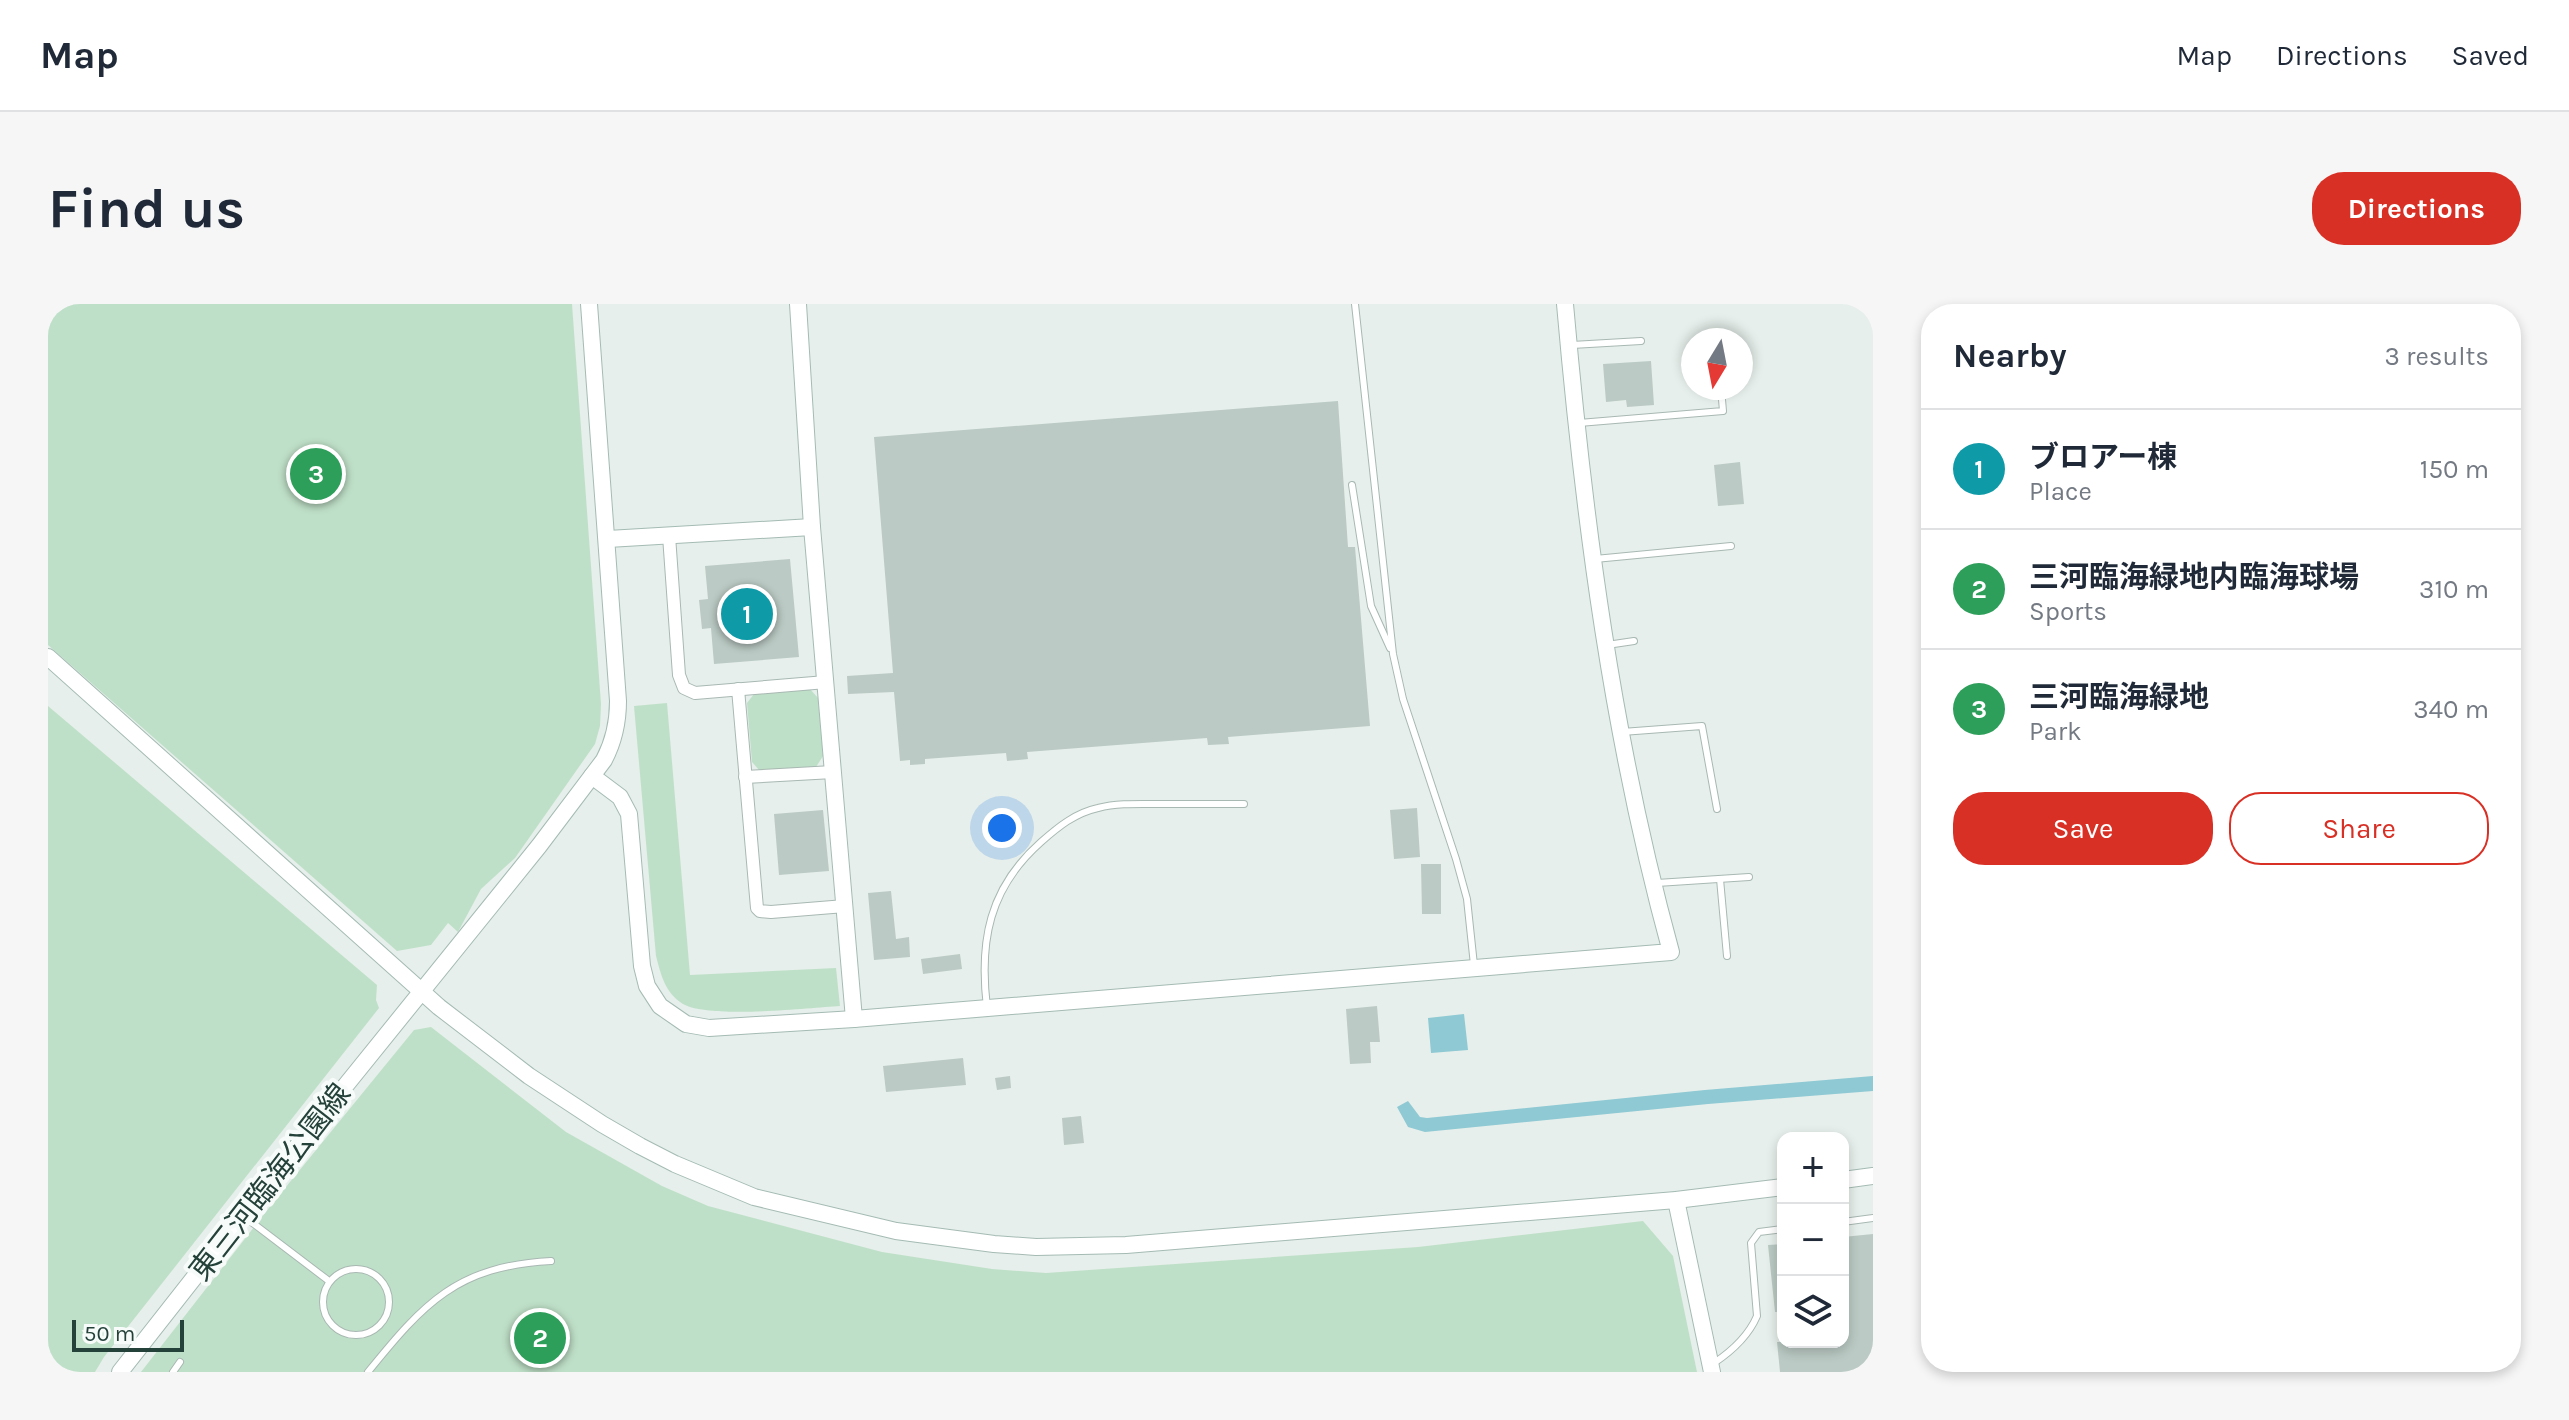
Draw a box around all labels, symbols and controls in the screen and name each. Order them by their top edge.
text: Map [40,33,119,78]
text: Map [2177,39,2232,72]
text: Directions [2276,39,2408,72]
text: Saved [2452,39,2529,72]
button: Directions [2312,172,2521,245]
text: Find us [48,176,245,241]
north arrow [1681,328,1753,400]
text: Nearby [1953,336,2067,376]
text: 3 results [2385,341,2489,372]
text: ブロアー棟 [2029,439,2177,475]
pin: 3 [290,444,342,504]
text: 1 [1974,454,1984,485]
text: 150 m [2420,454,2489,485]
text: Place [2029,476,2092,507]
text: 三河臨海緑地内臨海球場 [2029,559,2359,595]
text: 2 [1971,574,1987,605]
text: 310 m [2419,574,2489,605]
pin: 1 [721,584,773,644]
text: Sports [2029,596,2107,627]
text: 三河臨海緑地 [2029,679,2209,715]
text: 3 [1971,694,1987,725]
text: 340 m [2413,694,2489,725]
text: Park [2029,716,2082,747]
button: Save [1953,792,2213,865]
button: Share [2229,792,2489,865]
your location [982,808,1022,848]
street label: 東三河臨海公園線 [182,1076,358,1288]
map controls [1777,1132,1849,1348]
button: + [1777,1132,1849,1204]
button: − [1777,1204,1849,1276]
button: layers [1777,1276,1849,1348]
pin: 2 [514,1308,566,1368]
scale bar [72,1316,184,1352]
text: 50 m [84,1321,135,1347]

